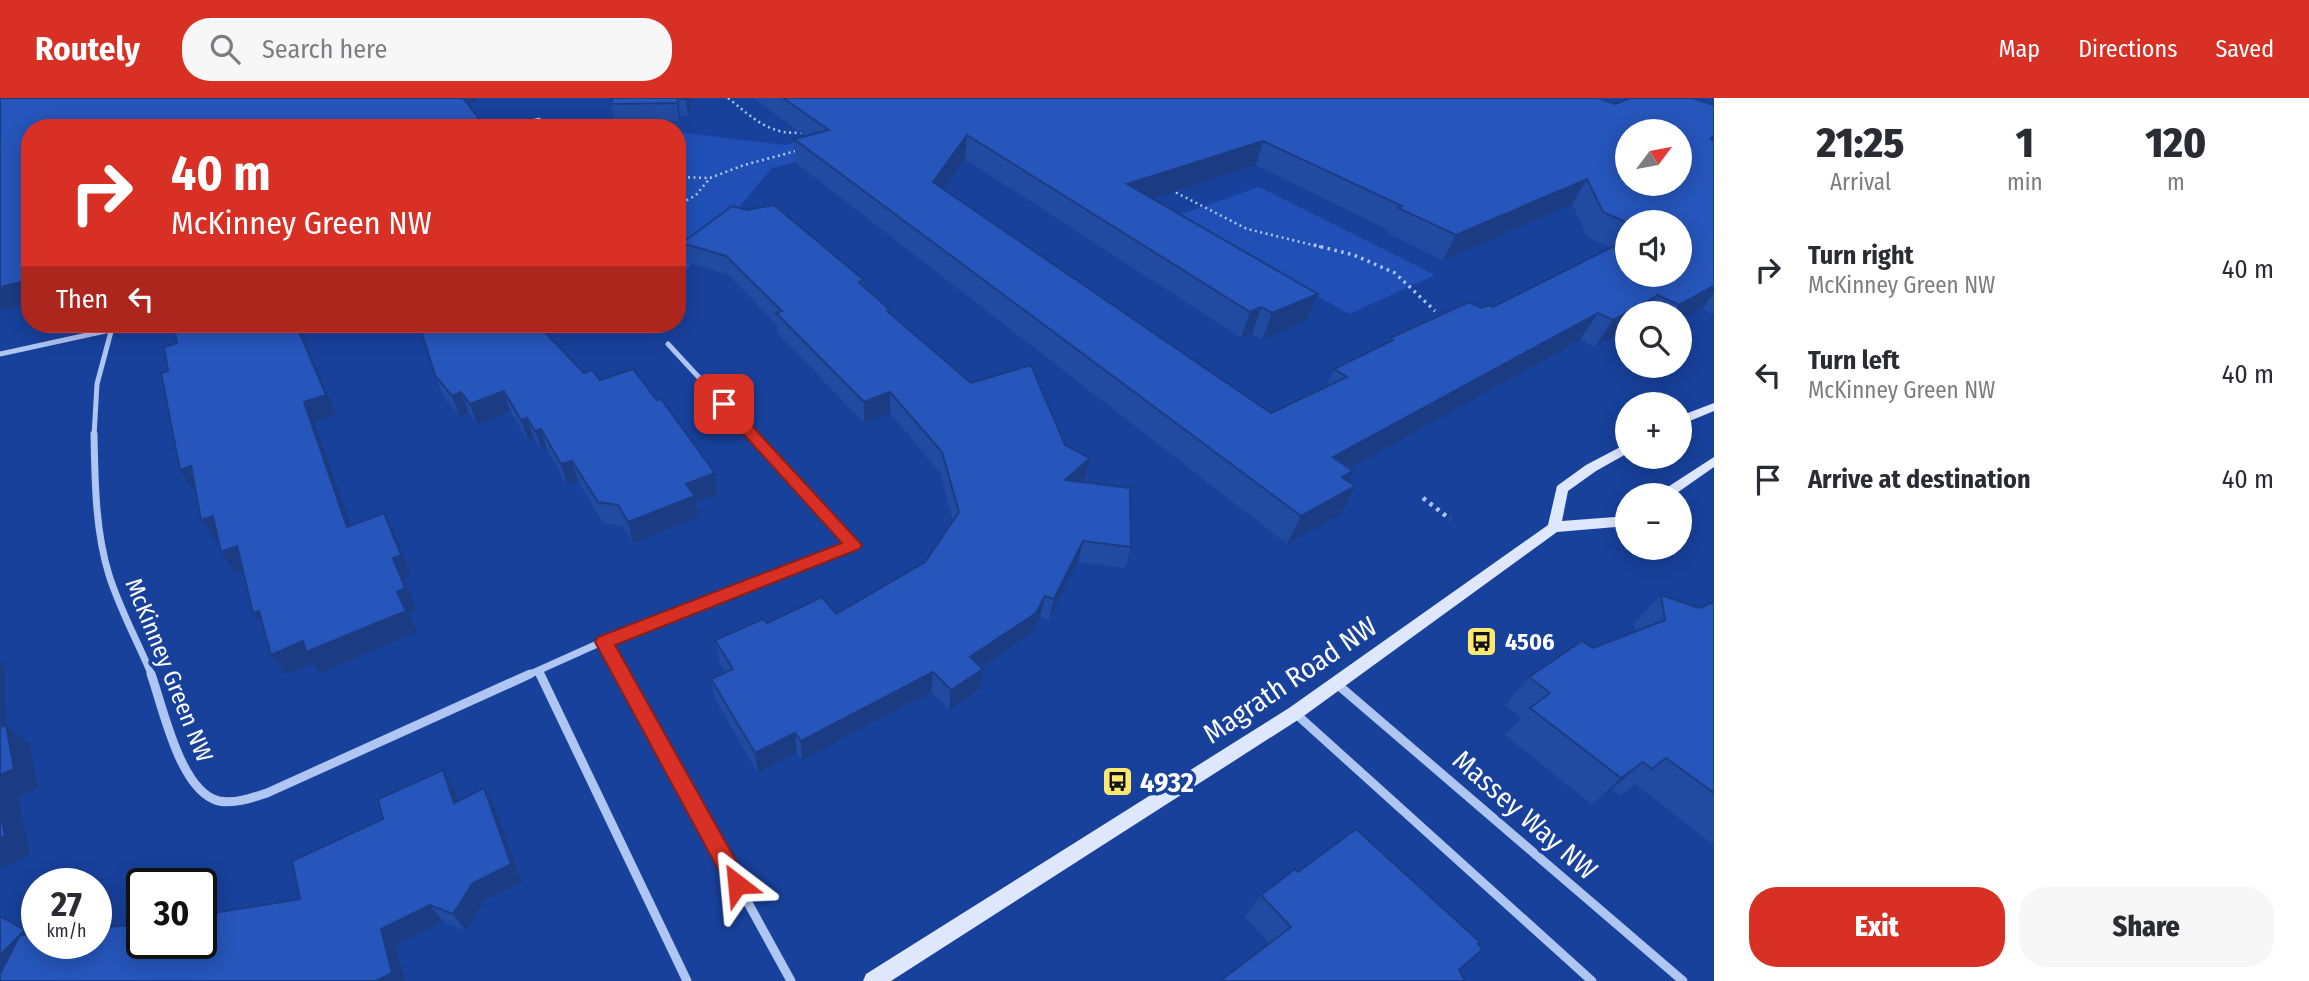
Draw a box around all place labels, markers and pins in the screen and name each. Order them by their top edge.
pin [694,374,754,434]
bus stop icon: 4506 [1465,625,1499,659]
place label: 4506 [1505,628,1555,656]
bus stop icon: 4932 [1100,765,1134,799]
place label: 4932 [1140,766,1194,799]

